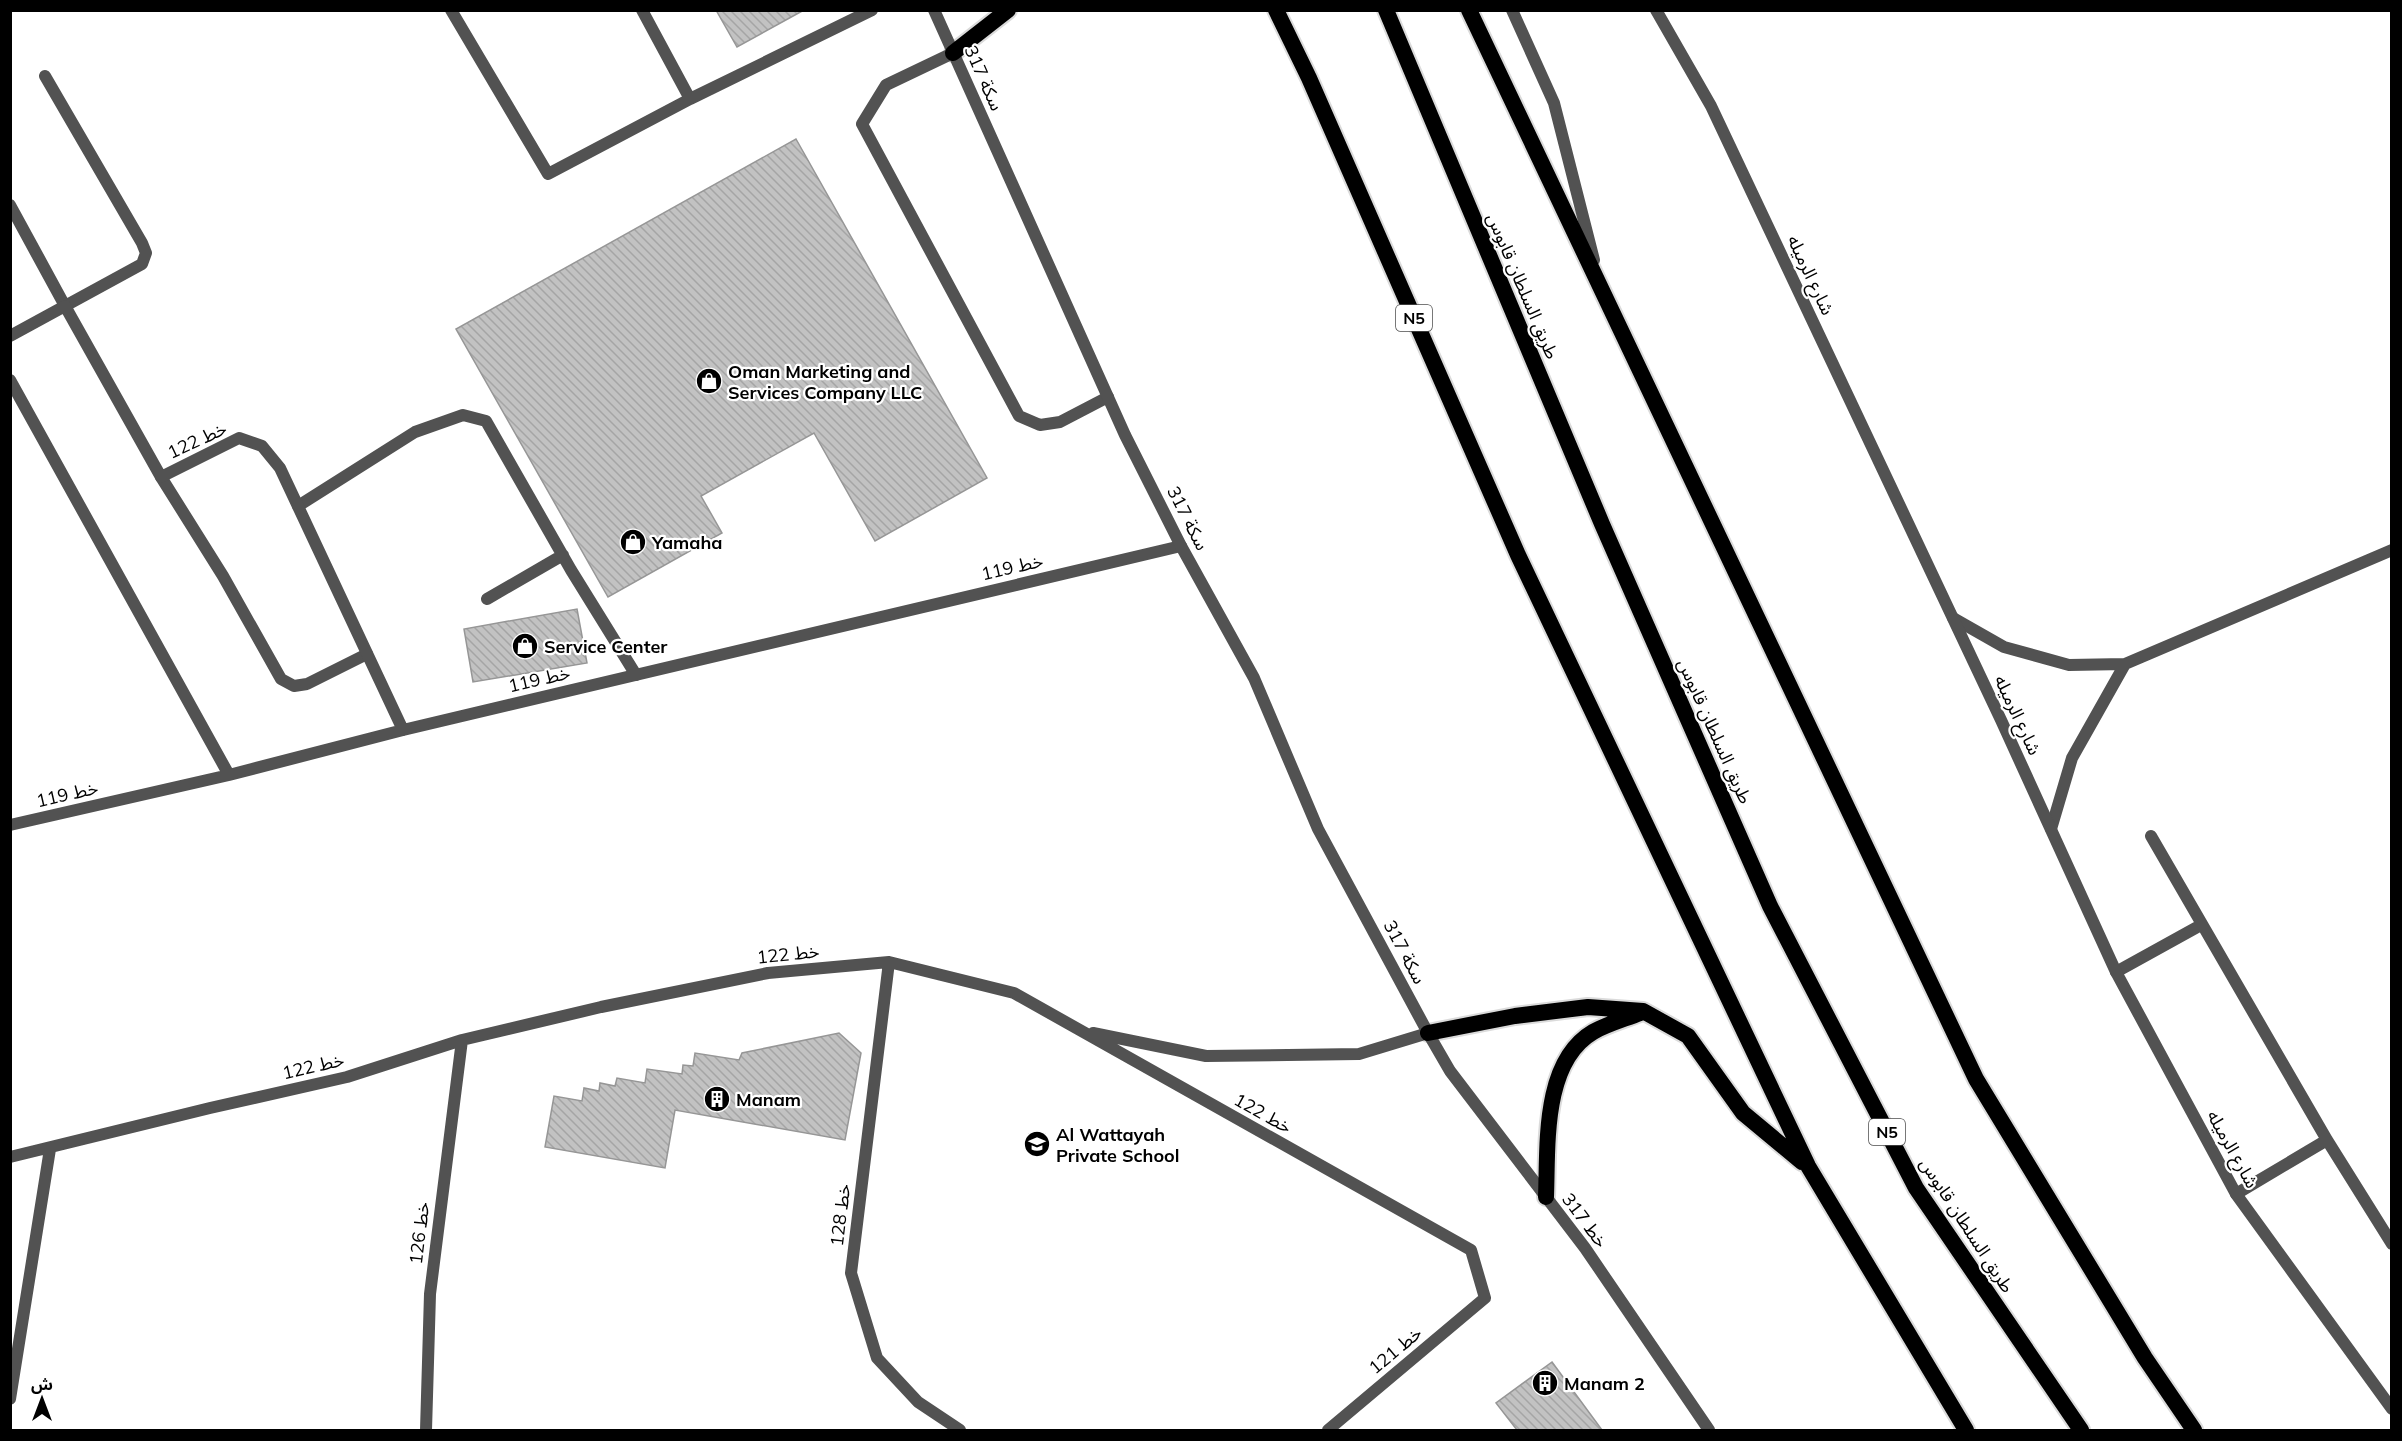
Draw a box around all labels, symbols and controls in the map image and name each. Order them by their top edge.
street label: سكة 317 [959,42,1009,114]
street label: طريق السلطان قابوس [1482,209,1564,363]
street label: شارع الرميله [1780,231,1839,320]
road number: N5 [1396,305,1432,331]
place label: Oman Marketing and Services Company LLC [728,360,922,404]
shop icon: Oman Marketing and Services Company LLC [694,366,724,396]
street label: خط 122 [164,416,230,464]
street label: سكة 317 [1162,482,1214,554]
shop icon: Yamaha [618,527,648,557]
place label: Yamaha [651,531,722,554]
street label: خط 119 [979,549,1045,585]
shop icon: Service Center [510,631,540,661]
place label: Service Center [544,635,668,658]
street label: طريق السلطان قابوس [1673,655,1757,807]
street label: خط 119 [506,661,572,697]
street label: شارع الرميله [1987,671,2046,760]
street label: خط 119 [34,776,100,812]
street label: سكة 317 [1379,916,1431,988]
street label: خط 122 [756,939,820,969]
street label: خط 122 [280,1048,346,1084]
building icon: Manam [702,1084,732,1114]
place label: Manam [736,1088,801,1111]
street label: خط 122 [1230,1088,1296,1138]
street label: شارع الرميله [2200,1106,2264,1193]
road number: N5 [1869,1119,1905,1145]
place label: Al Wattayah Private School [1056,1123,1179,1167]
school or university icon: Al Wattayah Private School [1022,1129,1052,1159]
street label: طريق السلطان قابوس [1915,1153,2019,1297]
street label: خط 128 [825,1182,855,1248]
street label: خط 317 [1557,1188,1613,1252]
street label: خط 126 [404,1200,434,1266]
street label: خط 121 [1364,1321,1426,1379]
building icon: Manam 2 [1530,1368,1560,1398]
north arrow [12,1369,72,1429]
place label: Manam 2 [1564,1372,1645,1395]
text: ش [31,1374,53,1394]

